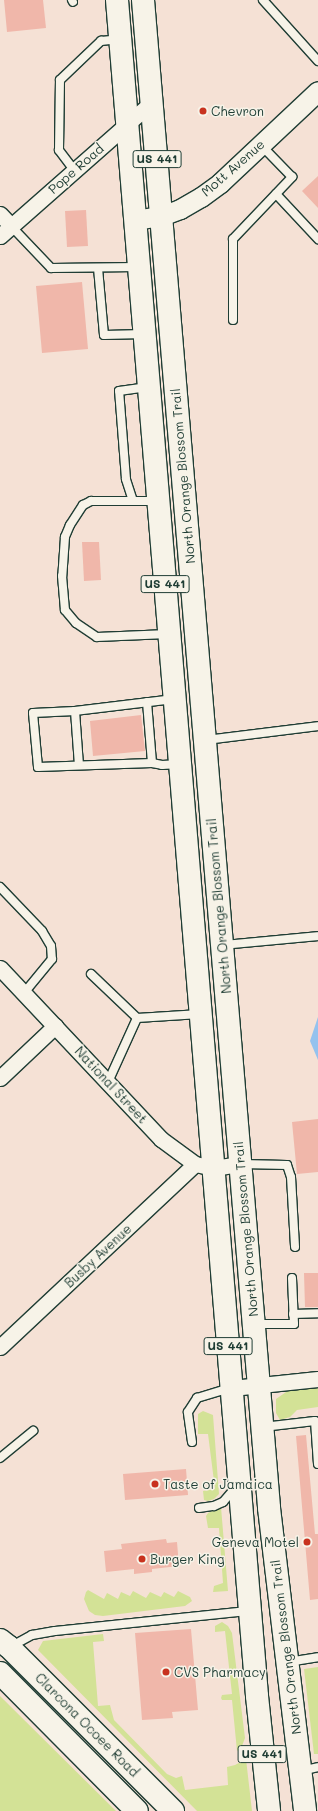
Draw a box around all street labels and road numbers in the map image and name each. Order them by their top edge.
street label: Mott Avenue [198,136,268,200]
street label: Pope Road [45,141,107,197]
road number: US 441 [132,149,182,169]
street label: North Orange Blossom Trail [168,388,198,564]
road number: US 441 [140,574,190,594]
street label: North Orange Blossom Trail [204,818,234,994]
street label: National Street [71,1043,151,1127]
street label: North Orange Blossom Trail [231,1141,261,1317]
street label: Busby Avenue [61,1221,135,1291]
road number: US 441 [203,1336,253,1356]
street label: North Orange Blossom Trail [268,1559,304,1735]
street label: Clarcona Ocoee Road [32,1670,142,1780]
road number: US 441 [237,1744,287,1764]

